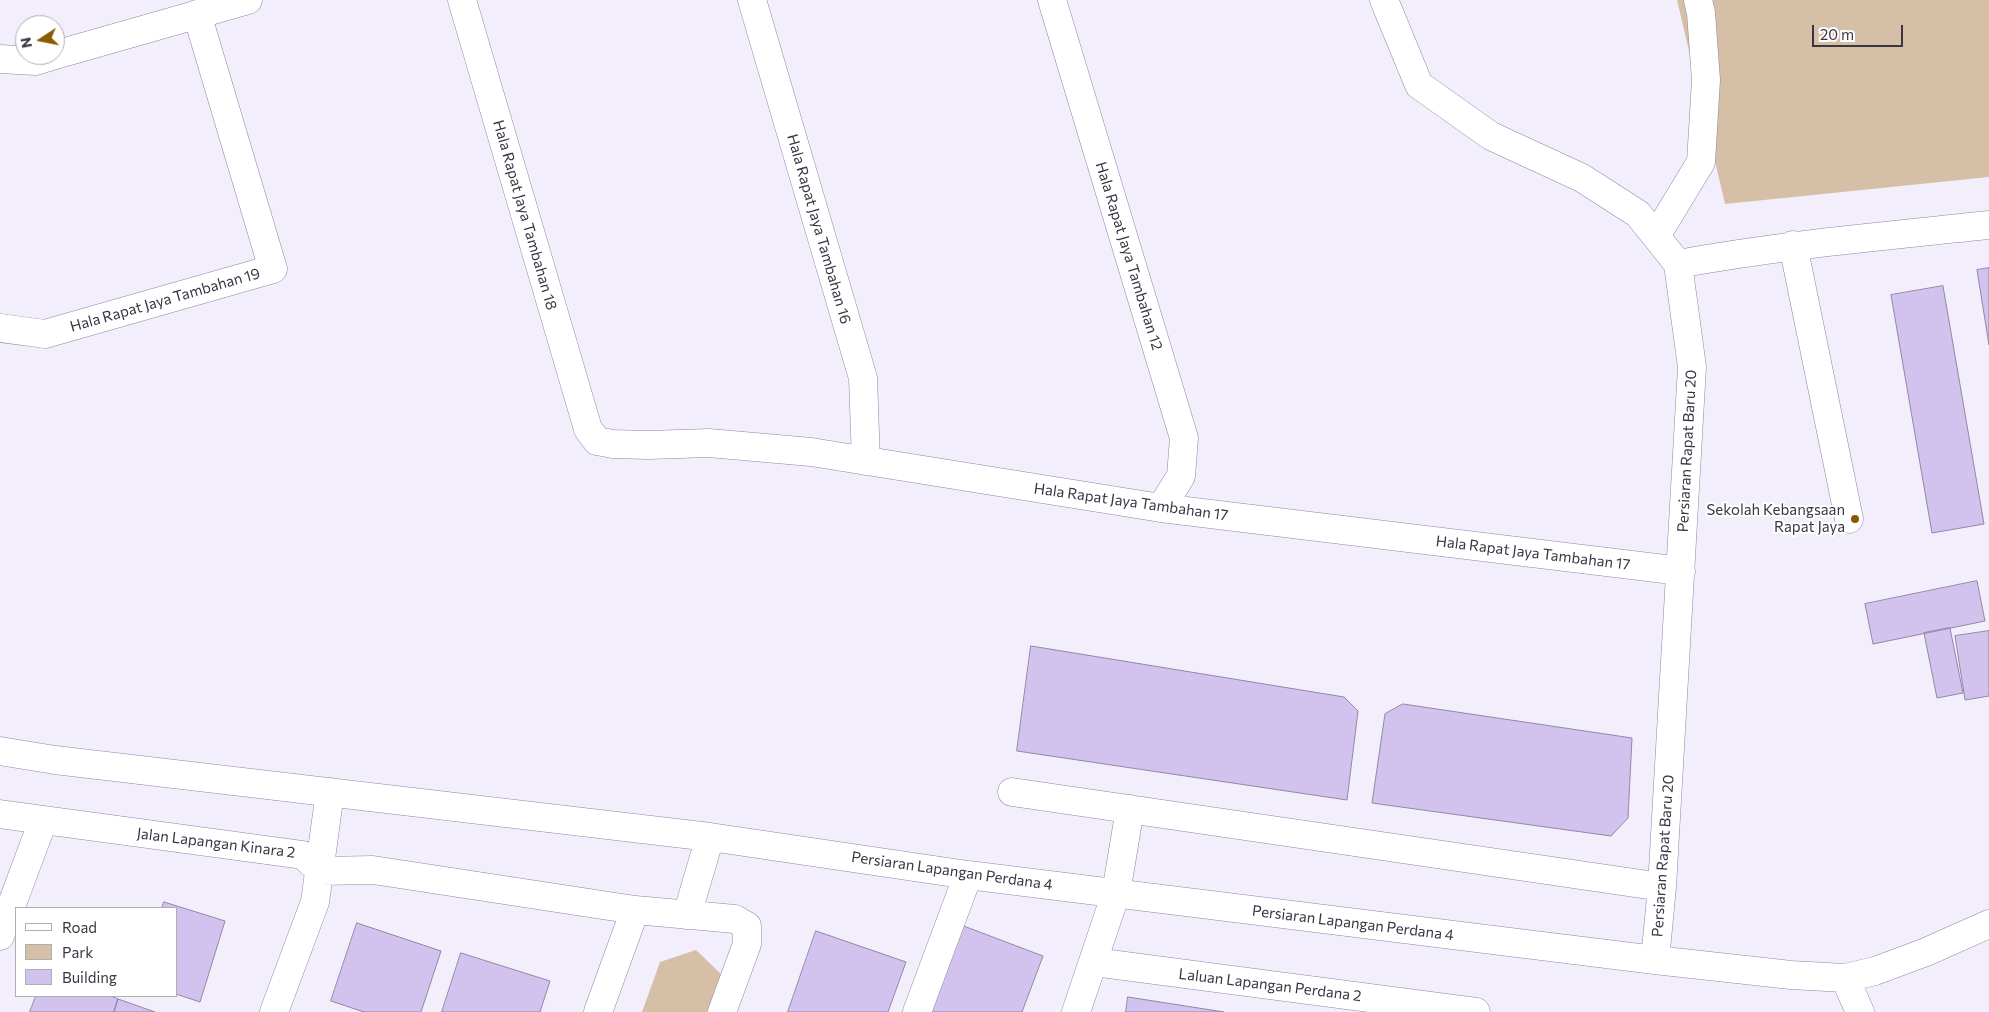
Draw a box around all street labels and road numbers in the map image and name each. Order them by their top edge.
street label: Hala Rapat Jaya Tambahan 18 [489,118,561,312]
street label: Hala Rapat Jaya Tambahan 16 [783,132,855,326]
street label: Hala Rapat Jaya Tambahan 12 [1092,160,1166,352]
street label: Hala Rapat Jaya Tambahan 19 [68,264,262,336]
street label: Persiaran Rapat Baru 20 [1674,369,1700,533]
street label: Hala Rapat Jaya Tambahan 17 [1033,479,1229,525]
street label: Hala Rapat Jaya Tambahan 17 [1435,532,1631,574]
street label: Persiaran Rapat Baru 20 [1648,774,1678,938]
street label: Jalan Lapangan Kinara 2 [136,824,296,862]
street label: Persiaran Lapangan Perdana 4 [850,848,1054,894]
street label: Persiaran Lapangan Perdana 4 [1251,902,1455,944]
street label: Laluan Lapangan Perdana 2 [1178,965,1362,1005]

